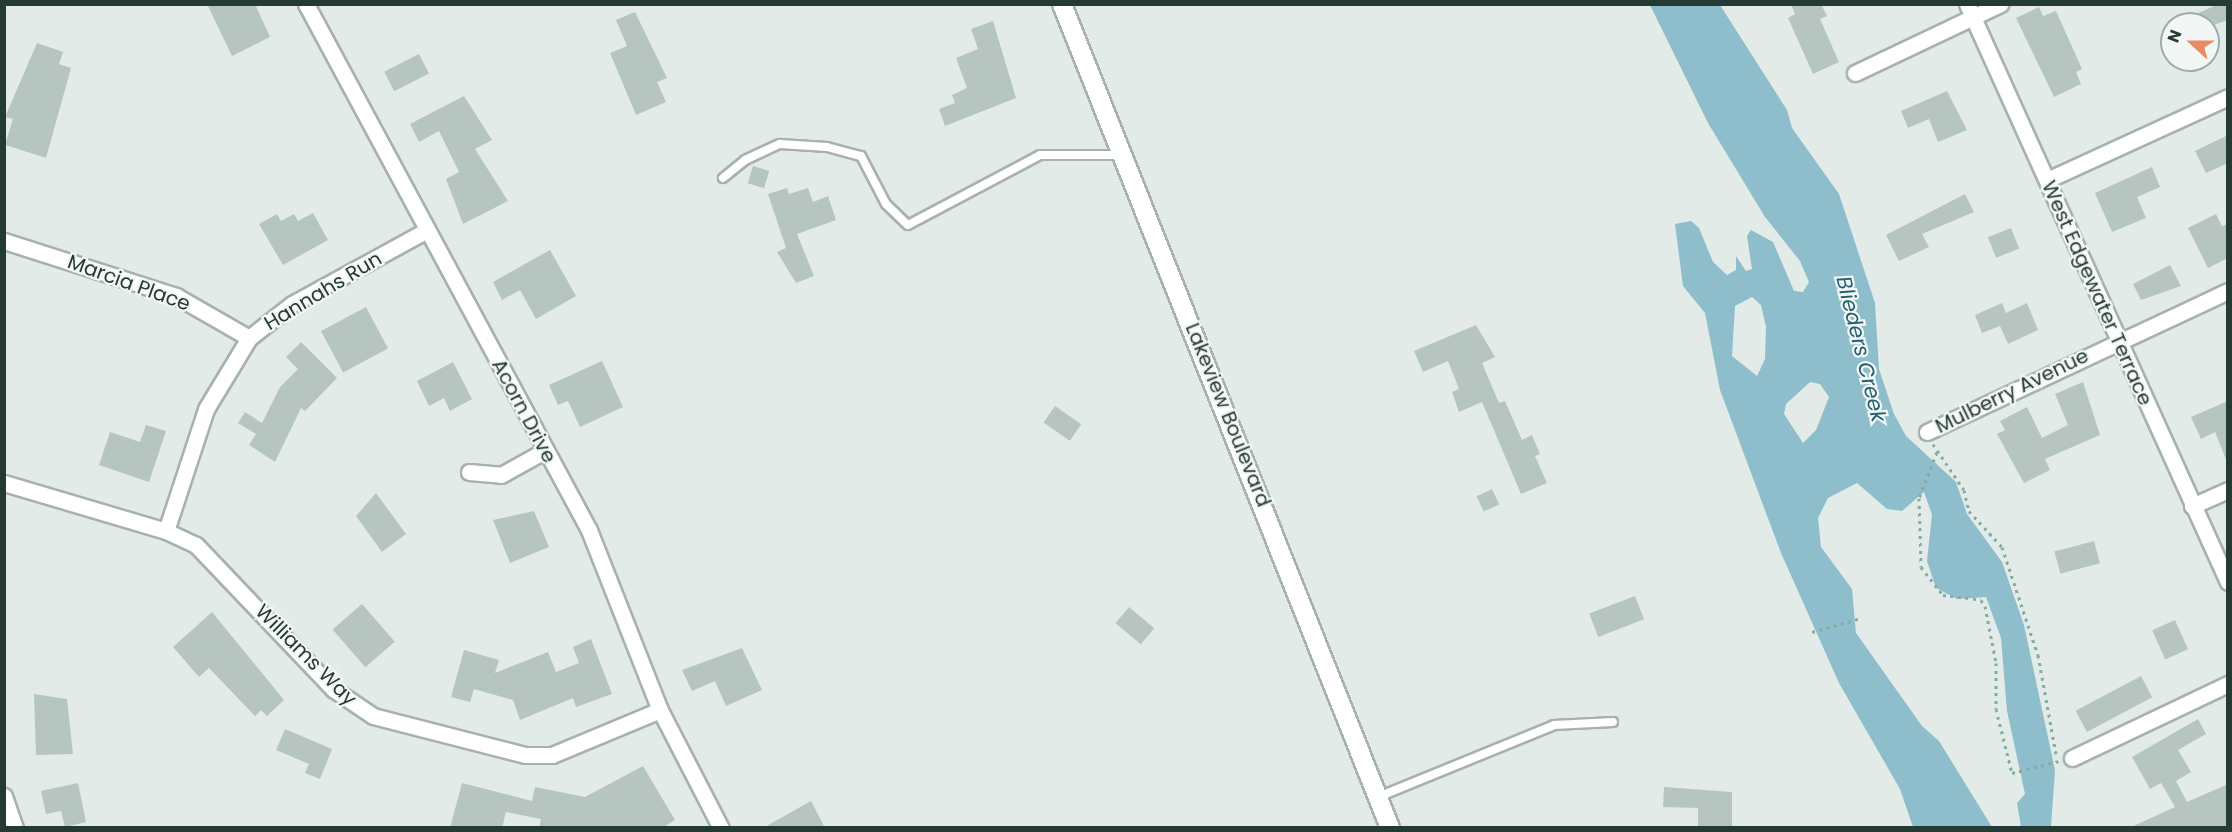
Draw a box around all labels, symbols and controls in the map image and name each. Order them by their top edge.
north arrow [2160,12,2220,72]
text: N [2162,26,2187,46]
street label: West Edgewater Terrace [2037,177,2157,409]
street label: Hannahs Run [260,247,386,335]
street label: Marcia Place [64,250,194,316]
water label: Blieders Creek [1831,273,1891,425]
street label: Lakeview Boulevard [1180,320,1276,510]
street label: Mulberry Avenue [1931,344,2093,438]
street label: Acorn Drive [487,355,561,467]
street label: Williams Way [250,599,362,711]

